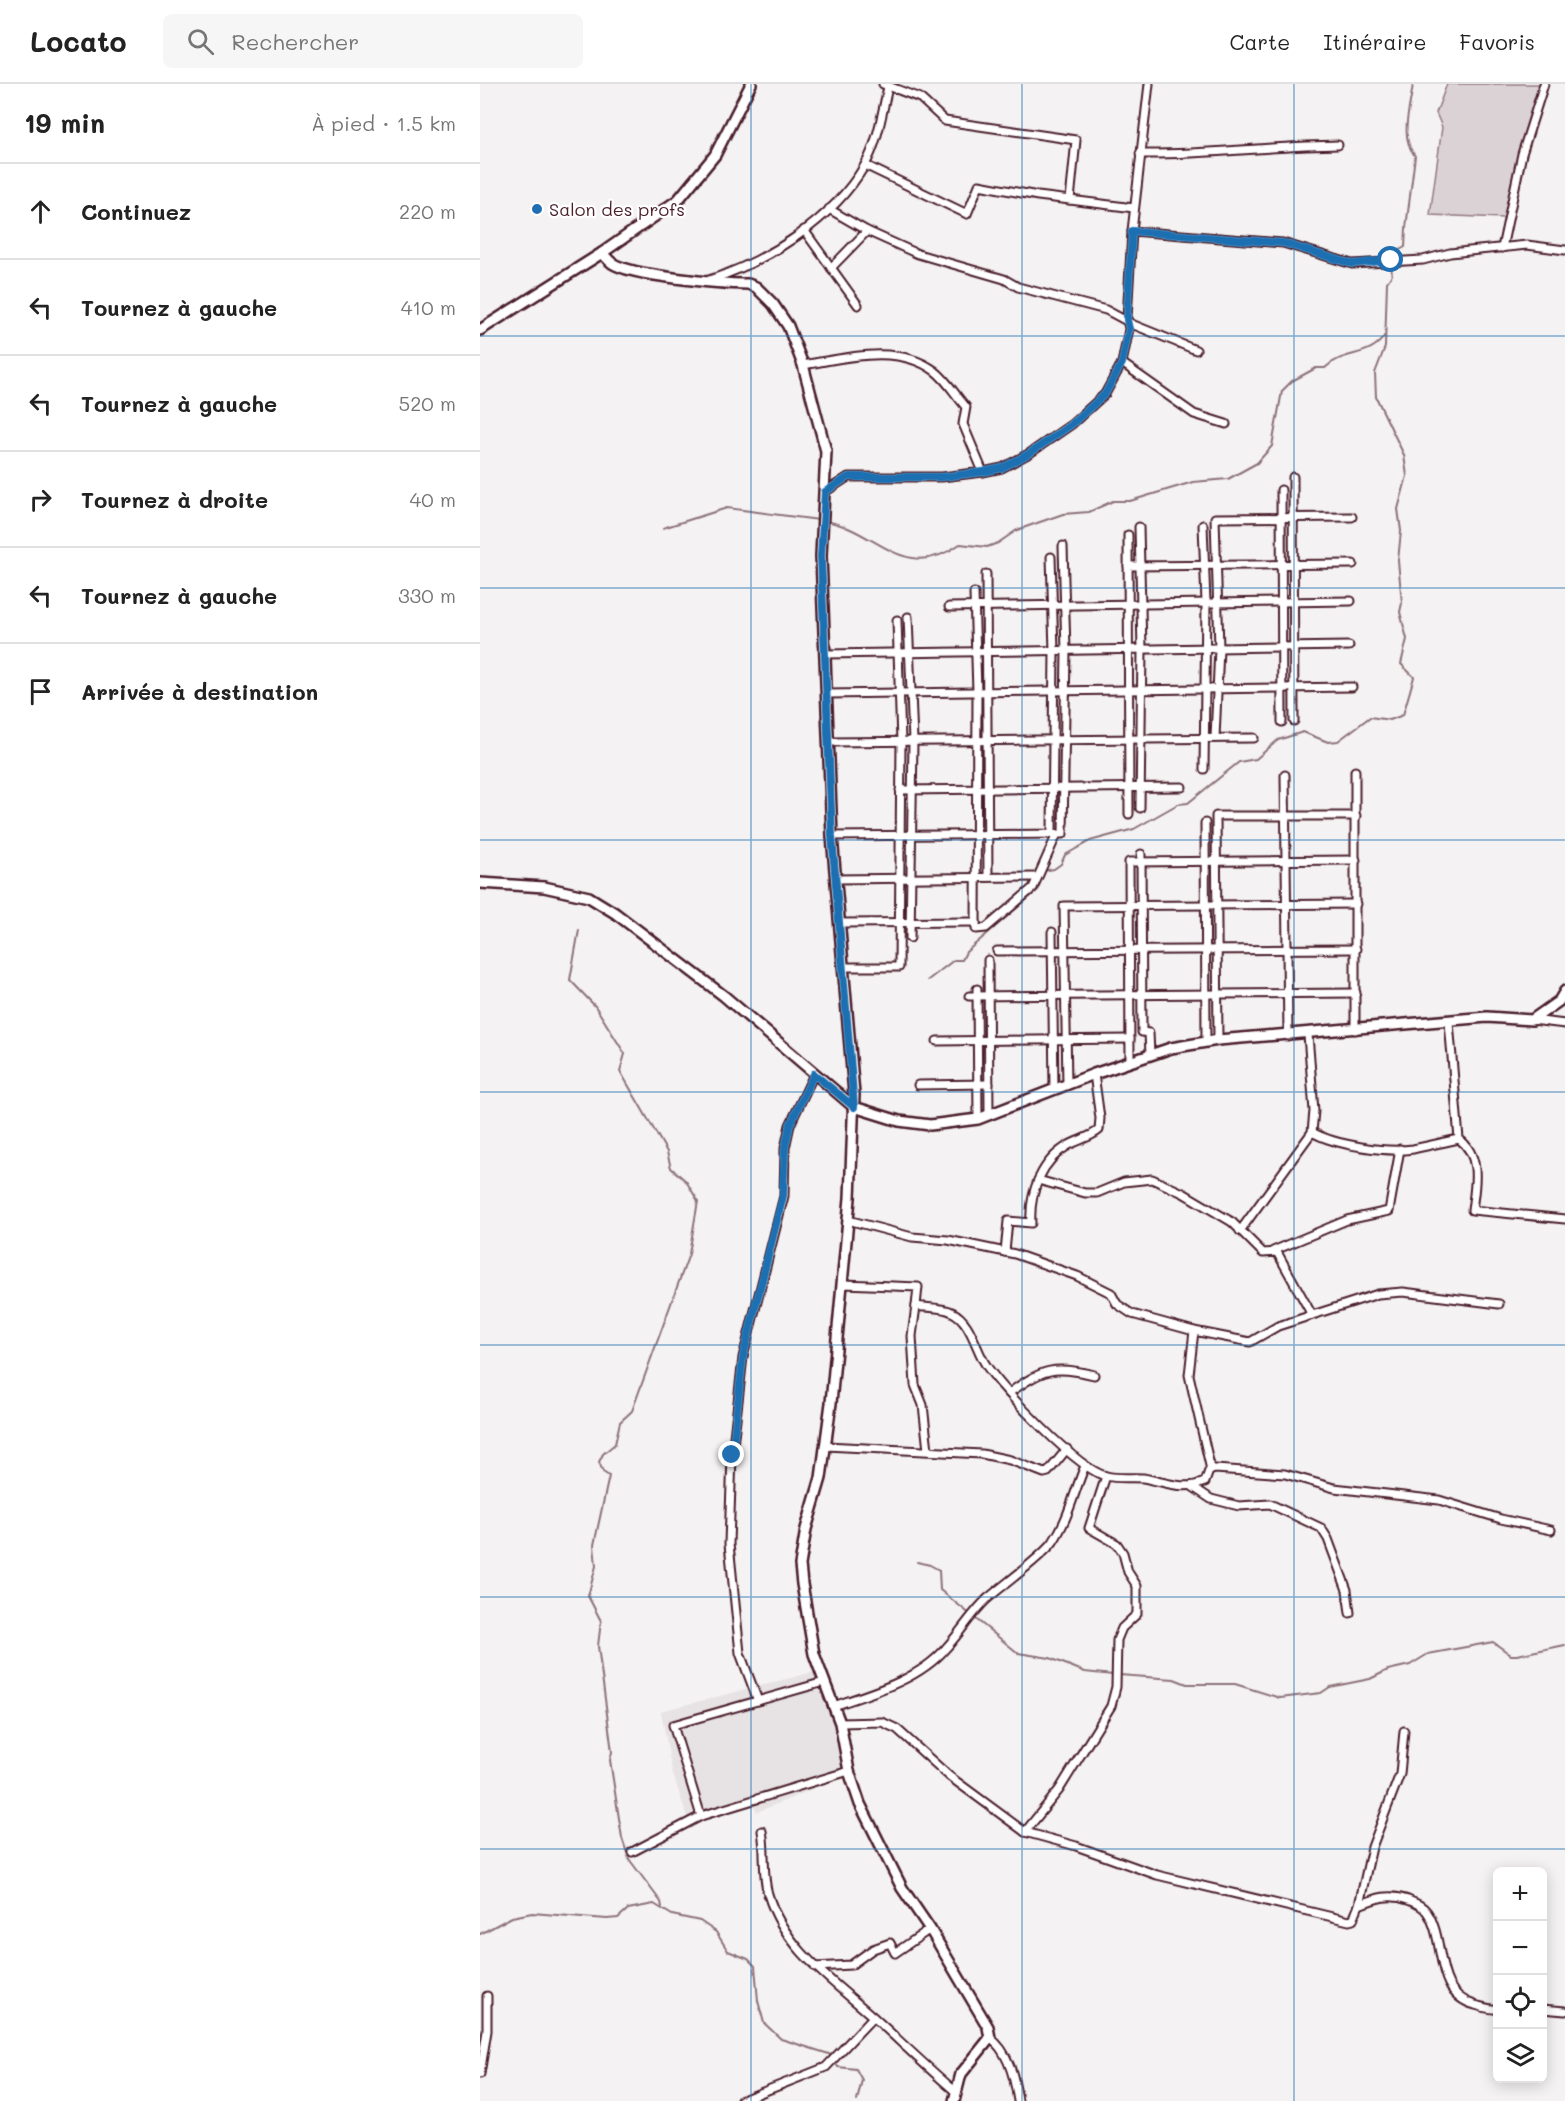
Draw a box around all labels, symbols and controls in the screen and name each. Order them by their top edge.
search box [163,14,583,68]
text: Locato [30,23,127,59]
icon: search [184,25,217,58]
text: Rechercher [232,27,359,56]
text: Carte [1229,28,1290,55]
text: Itinéraire [1323,28,1426,55]
text: Favoris [1459,28,1535,55]
text: 19 min [24,106,105,140]
text: À pied · 1.5 km [311,110,456,136]
icon: ahead [24,195,57,228]
text: Continuez [81,197,191,226]
place label: Salon des profs [549,197,685,221]
text: 220 m [399,198,456,224]
marker: Salon des profs [530,202,544,216]
route start [1377,246,1403,272]
icon: left [24,291,57,324]
text: Tournez à gauche [81,293,277,322]
text: 410 m [401,294,456,320]
icon: left [24,387,57,420]
text: Tournez à gauche [81,389,277,418]
text: 520 m [399,390,456,416]
icon: right [24,483,57,516]
text: Tournez à droite [81,485,268,514]
text: 40 m [410,486,456,512]
icon: left [24,579,57,612]
text: Tournez à gauche [81,581,277,610]
text: 330 m [398,582,456,608]
icon: arrive [24,675,57,708]
text: Arrivée à destination [81,677,318,706]
route end [718,1441,744,1467]
map controls [1493,1867,1547,2083]
button: + [1493,1867,1547,1921]
button: − [1493,1921,1547,1975]
button: locate [1493,1975,1547,2029]
button: layers [1493,2029,1547,2083]

